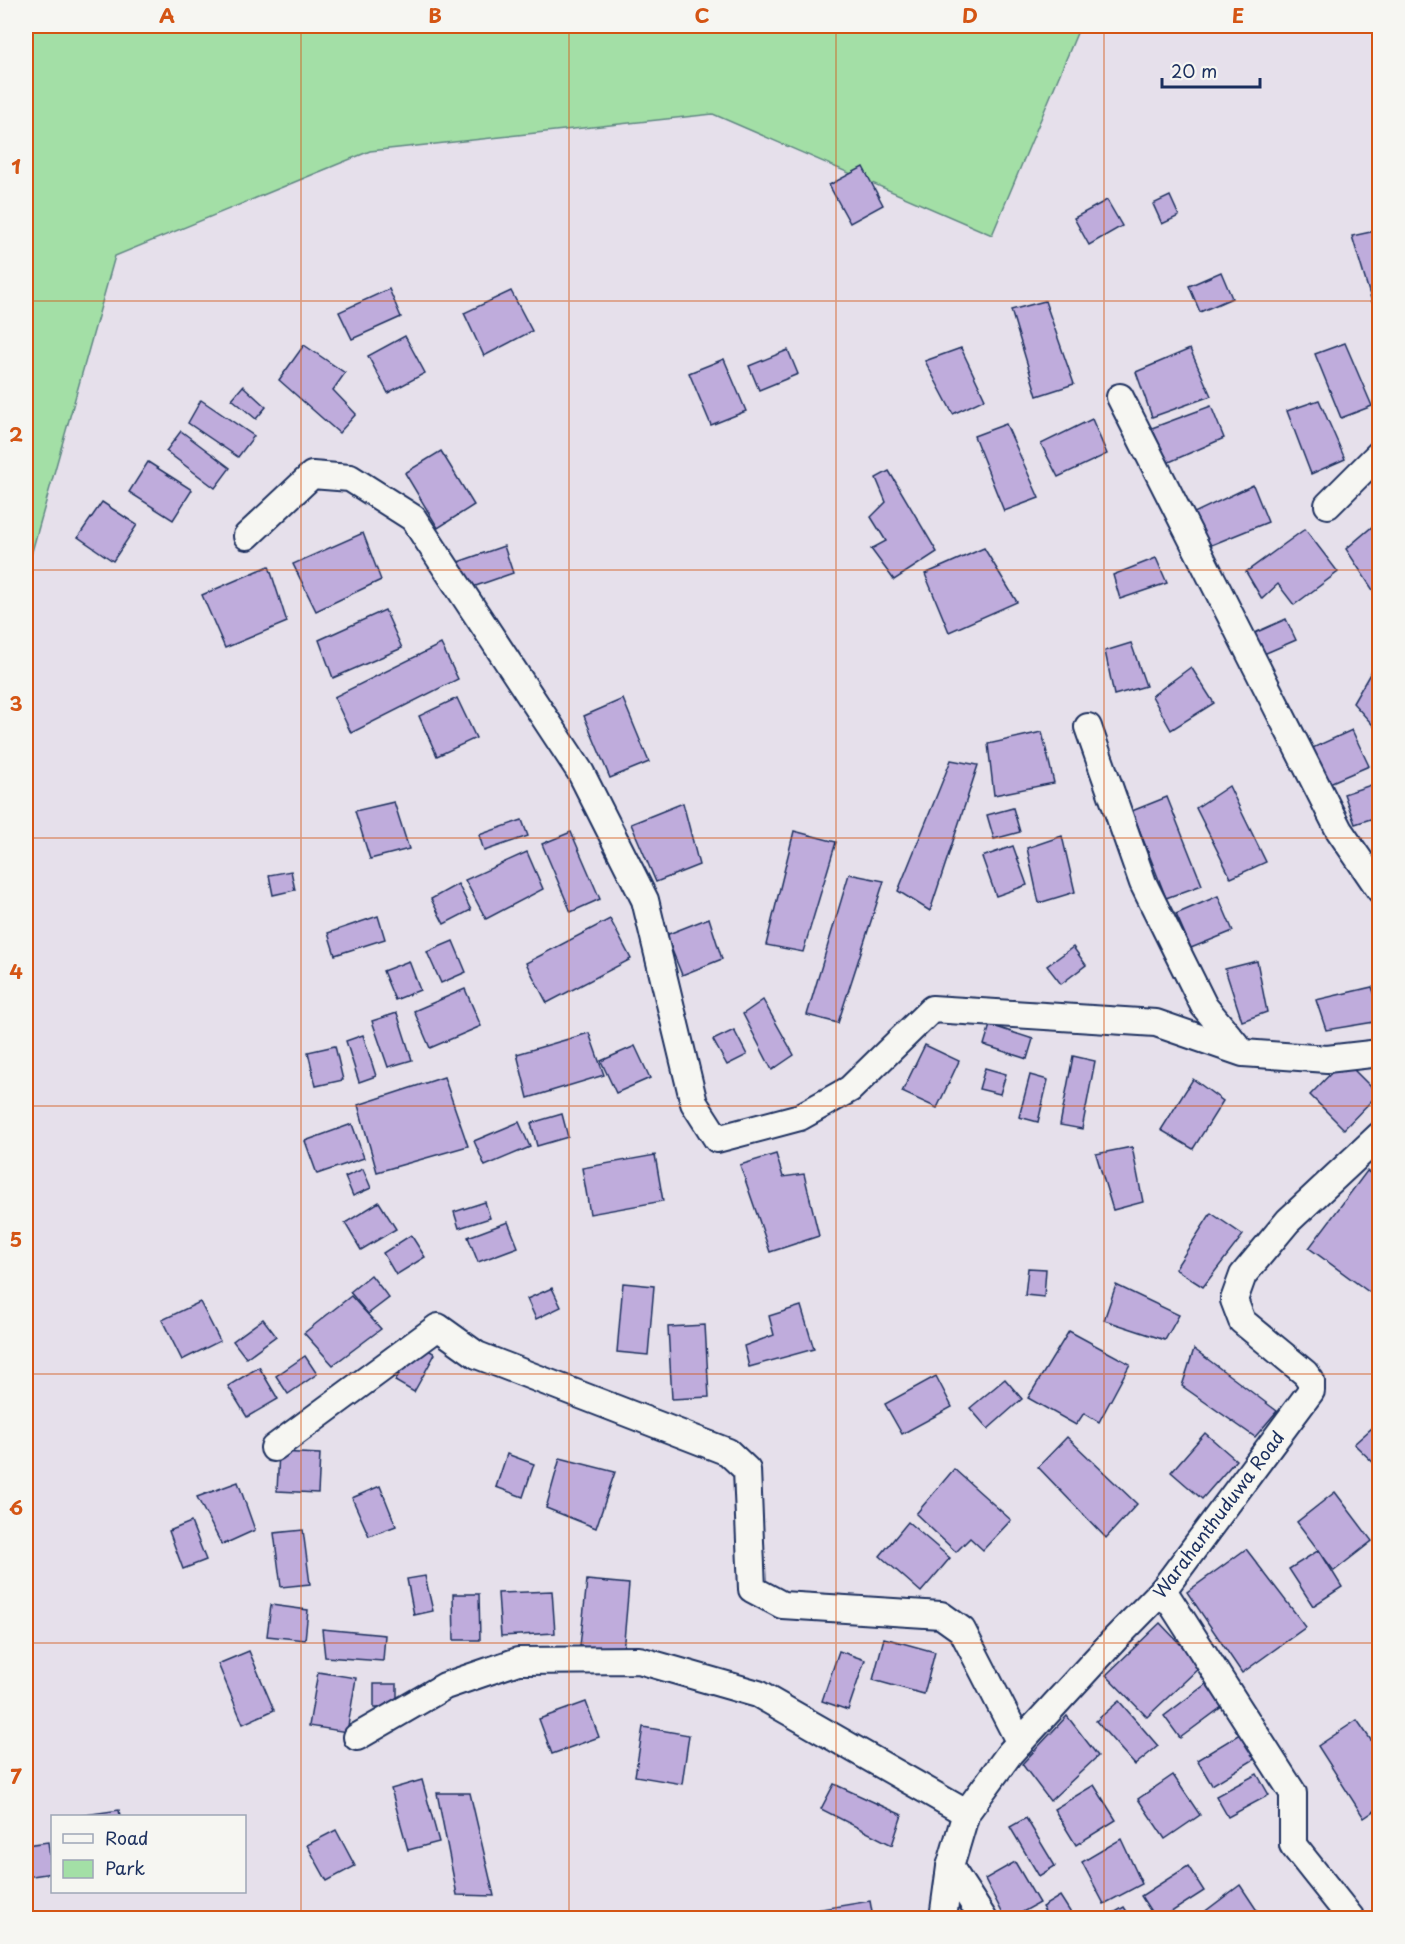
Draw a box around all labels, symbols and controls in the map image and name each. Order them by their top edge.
text: A [159,0,175,30]
text: B [428,0,442,30]
text: C [694,0,710,30]
text: D [962,0,978,30]
text: E [1232,0,1244,30]
scale bar [1162,51,1260,89]
text: 20 m [1171,57,1217,84]
text: 1 [11,151,21,181]
text: 2 [9,419,23,449]
text: 3 [9,688,23,718]
text: 4 [9,956,23,986]
text: 5 [10,1224,22,1254]
street label: Warahanthuduwa Road [1146,1425,1290,1603]
text: 6 [9,1492,23,1522]
text: 7 [10,1761,22,1791]
legend [51,1815,246,1893]
text: Road [105,1824,149,1851]
text: Park [105,1854,145,1881]

